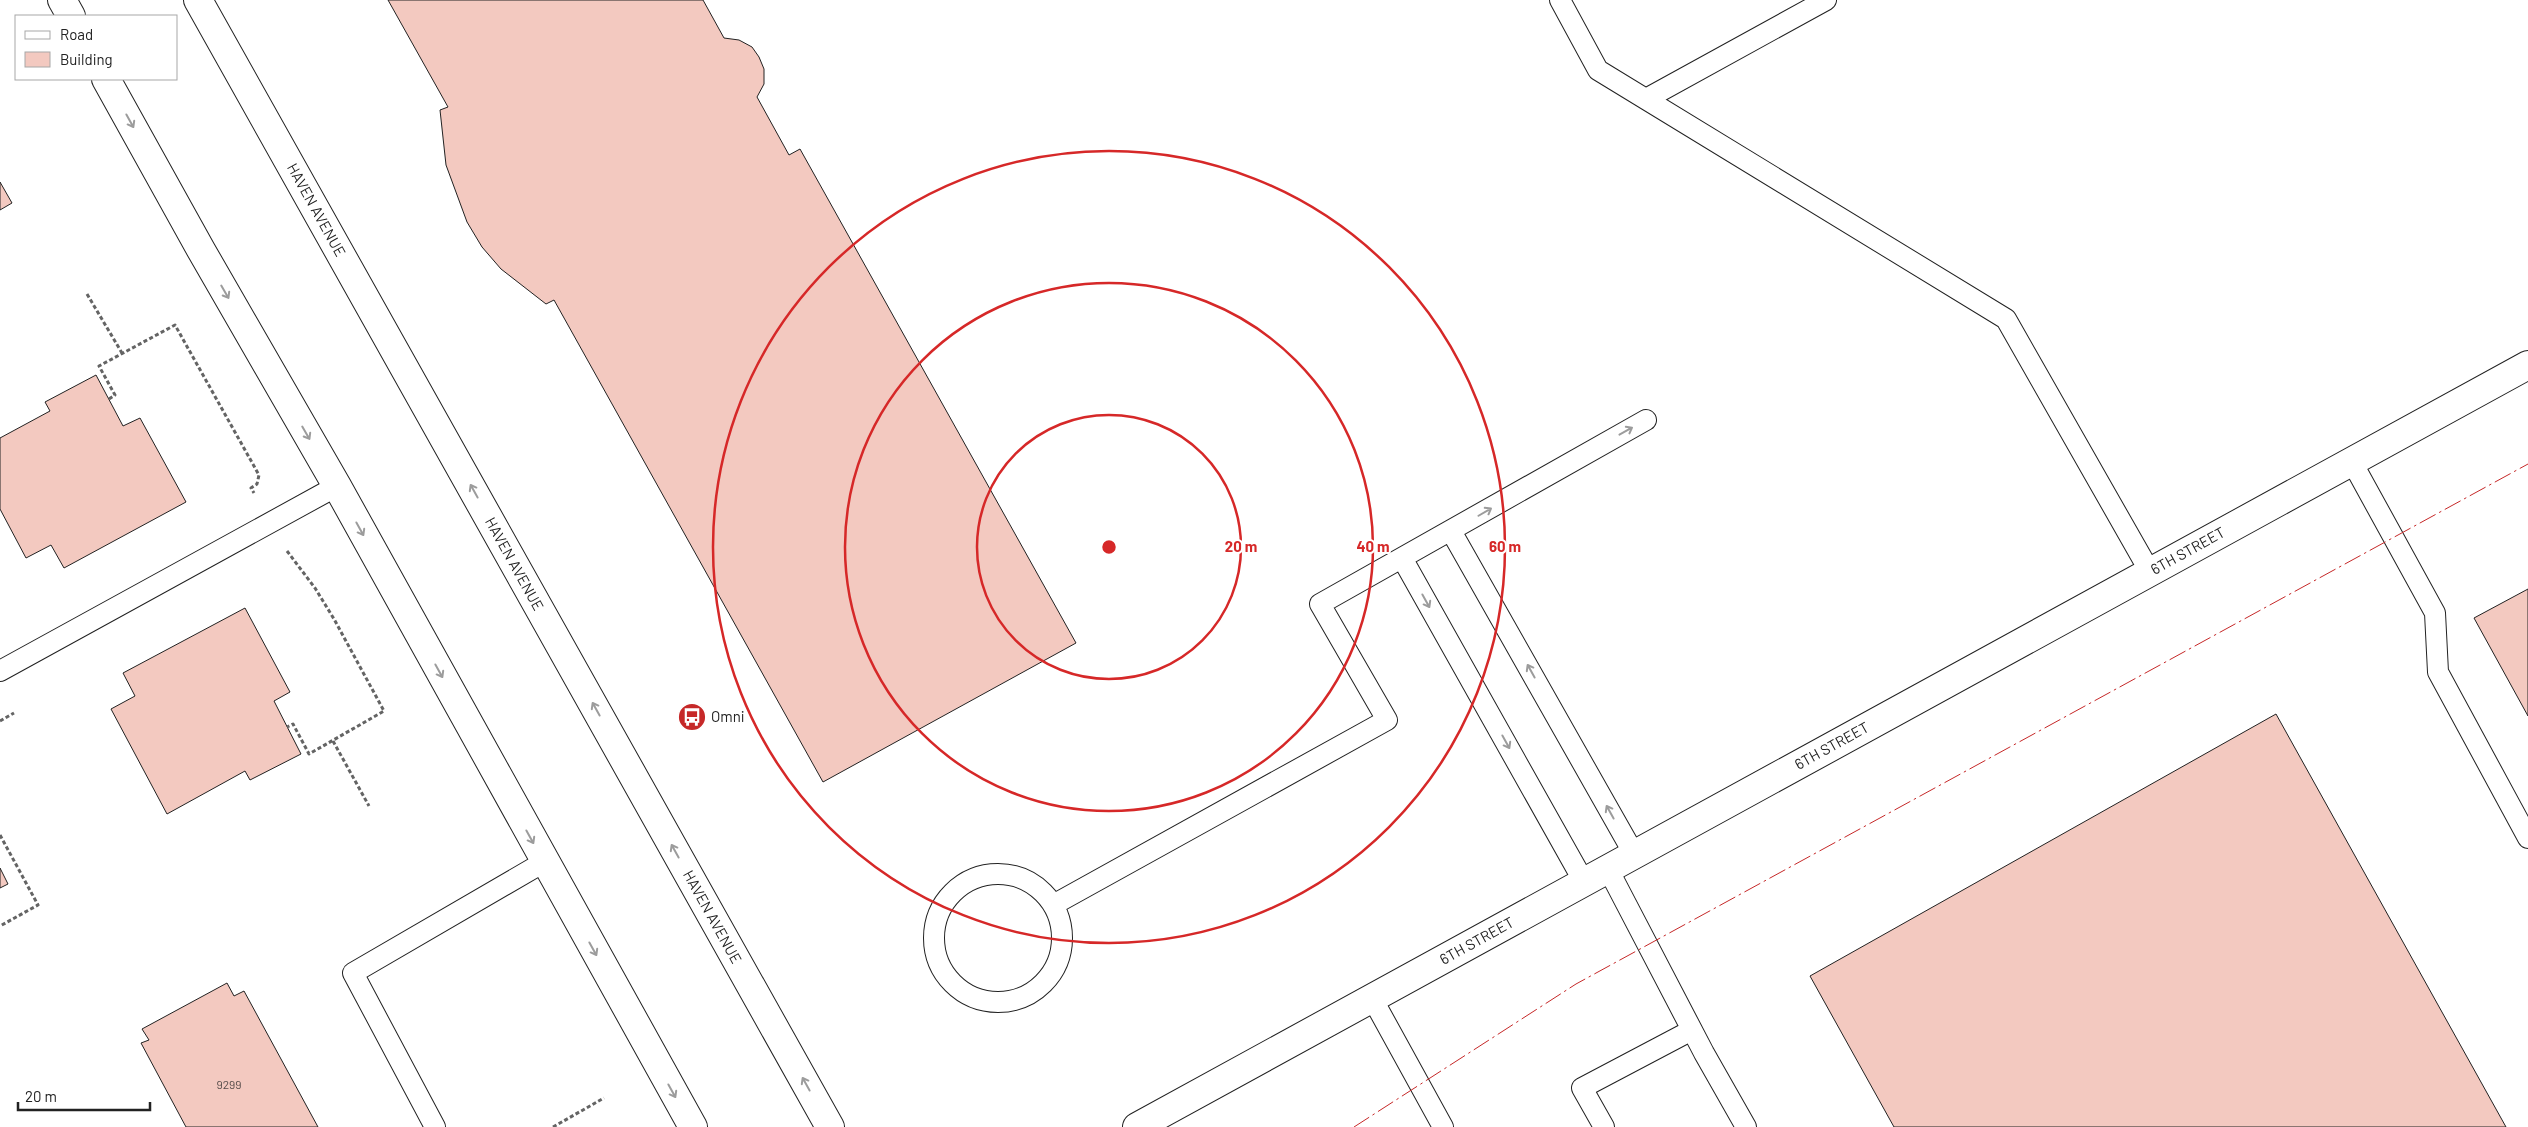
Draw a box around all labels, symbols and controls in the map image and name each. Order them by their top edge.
legend [15,15,178,80]
text: Road [60,25,93,43]
text: Building [60,50,113,68]
one-way arrow [125,114,135,128]
street label: HAVEN AVENUE [284,160,350,259]
one-way arrow [221,285,231,299]
one-way arrow [302,426,312,440]
one-way arrow [1618,426,1633,436]
one-way arrow [468,485,478,499]
one-way arrow [1477,506,1491,516]
street label: HAVEN AVENUE [482,514,548,613]
one-way arrow [356,521,366,536]
street label: 6TH STREET [2147,522,2228,578]
text: 20 m [1225,537,1257,555]
text: 40 m [1356,537,1390,555]
text: 60 m [1489,537,1521,555]
centre of rings [1100,538,1118,556]
one-way arrow [1421,593,1431,608]
one-way arrow [434,664,444,679]
one-way arrow [1525,664,1535,678]
bus stop icon: Omni [677,702,707,732]
one-way arrow [590,703,600,717]
place label: Omni [711,707,745,725]
street label: 6TH STREET [1791,717,1872,773]
one-way arrow [1501,735,1511,749]
one-way arrow [1605,805,1615,820]
one-way arrow [526,830,536,844]
one-way arrow [670,844,679,859]
street label: HAVEN AVENUE [680,867,746,966]
street label: 6TH STREET [1436,912,1517,968]
one-way arrow [588,942,598,956]
house number: 9299 [216,1077,242,1091]
one-way arrow [801,1077,811,1092]
scale bar [18,1080,150,1112]
one-way arrow [668,1083,678,1098]
text: 20 m [25,1087,57,1105]

